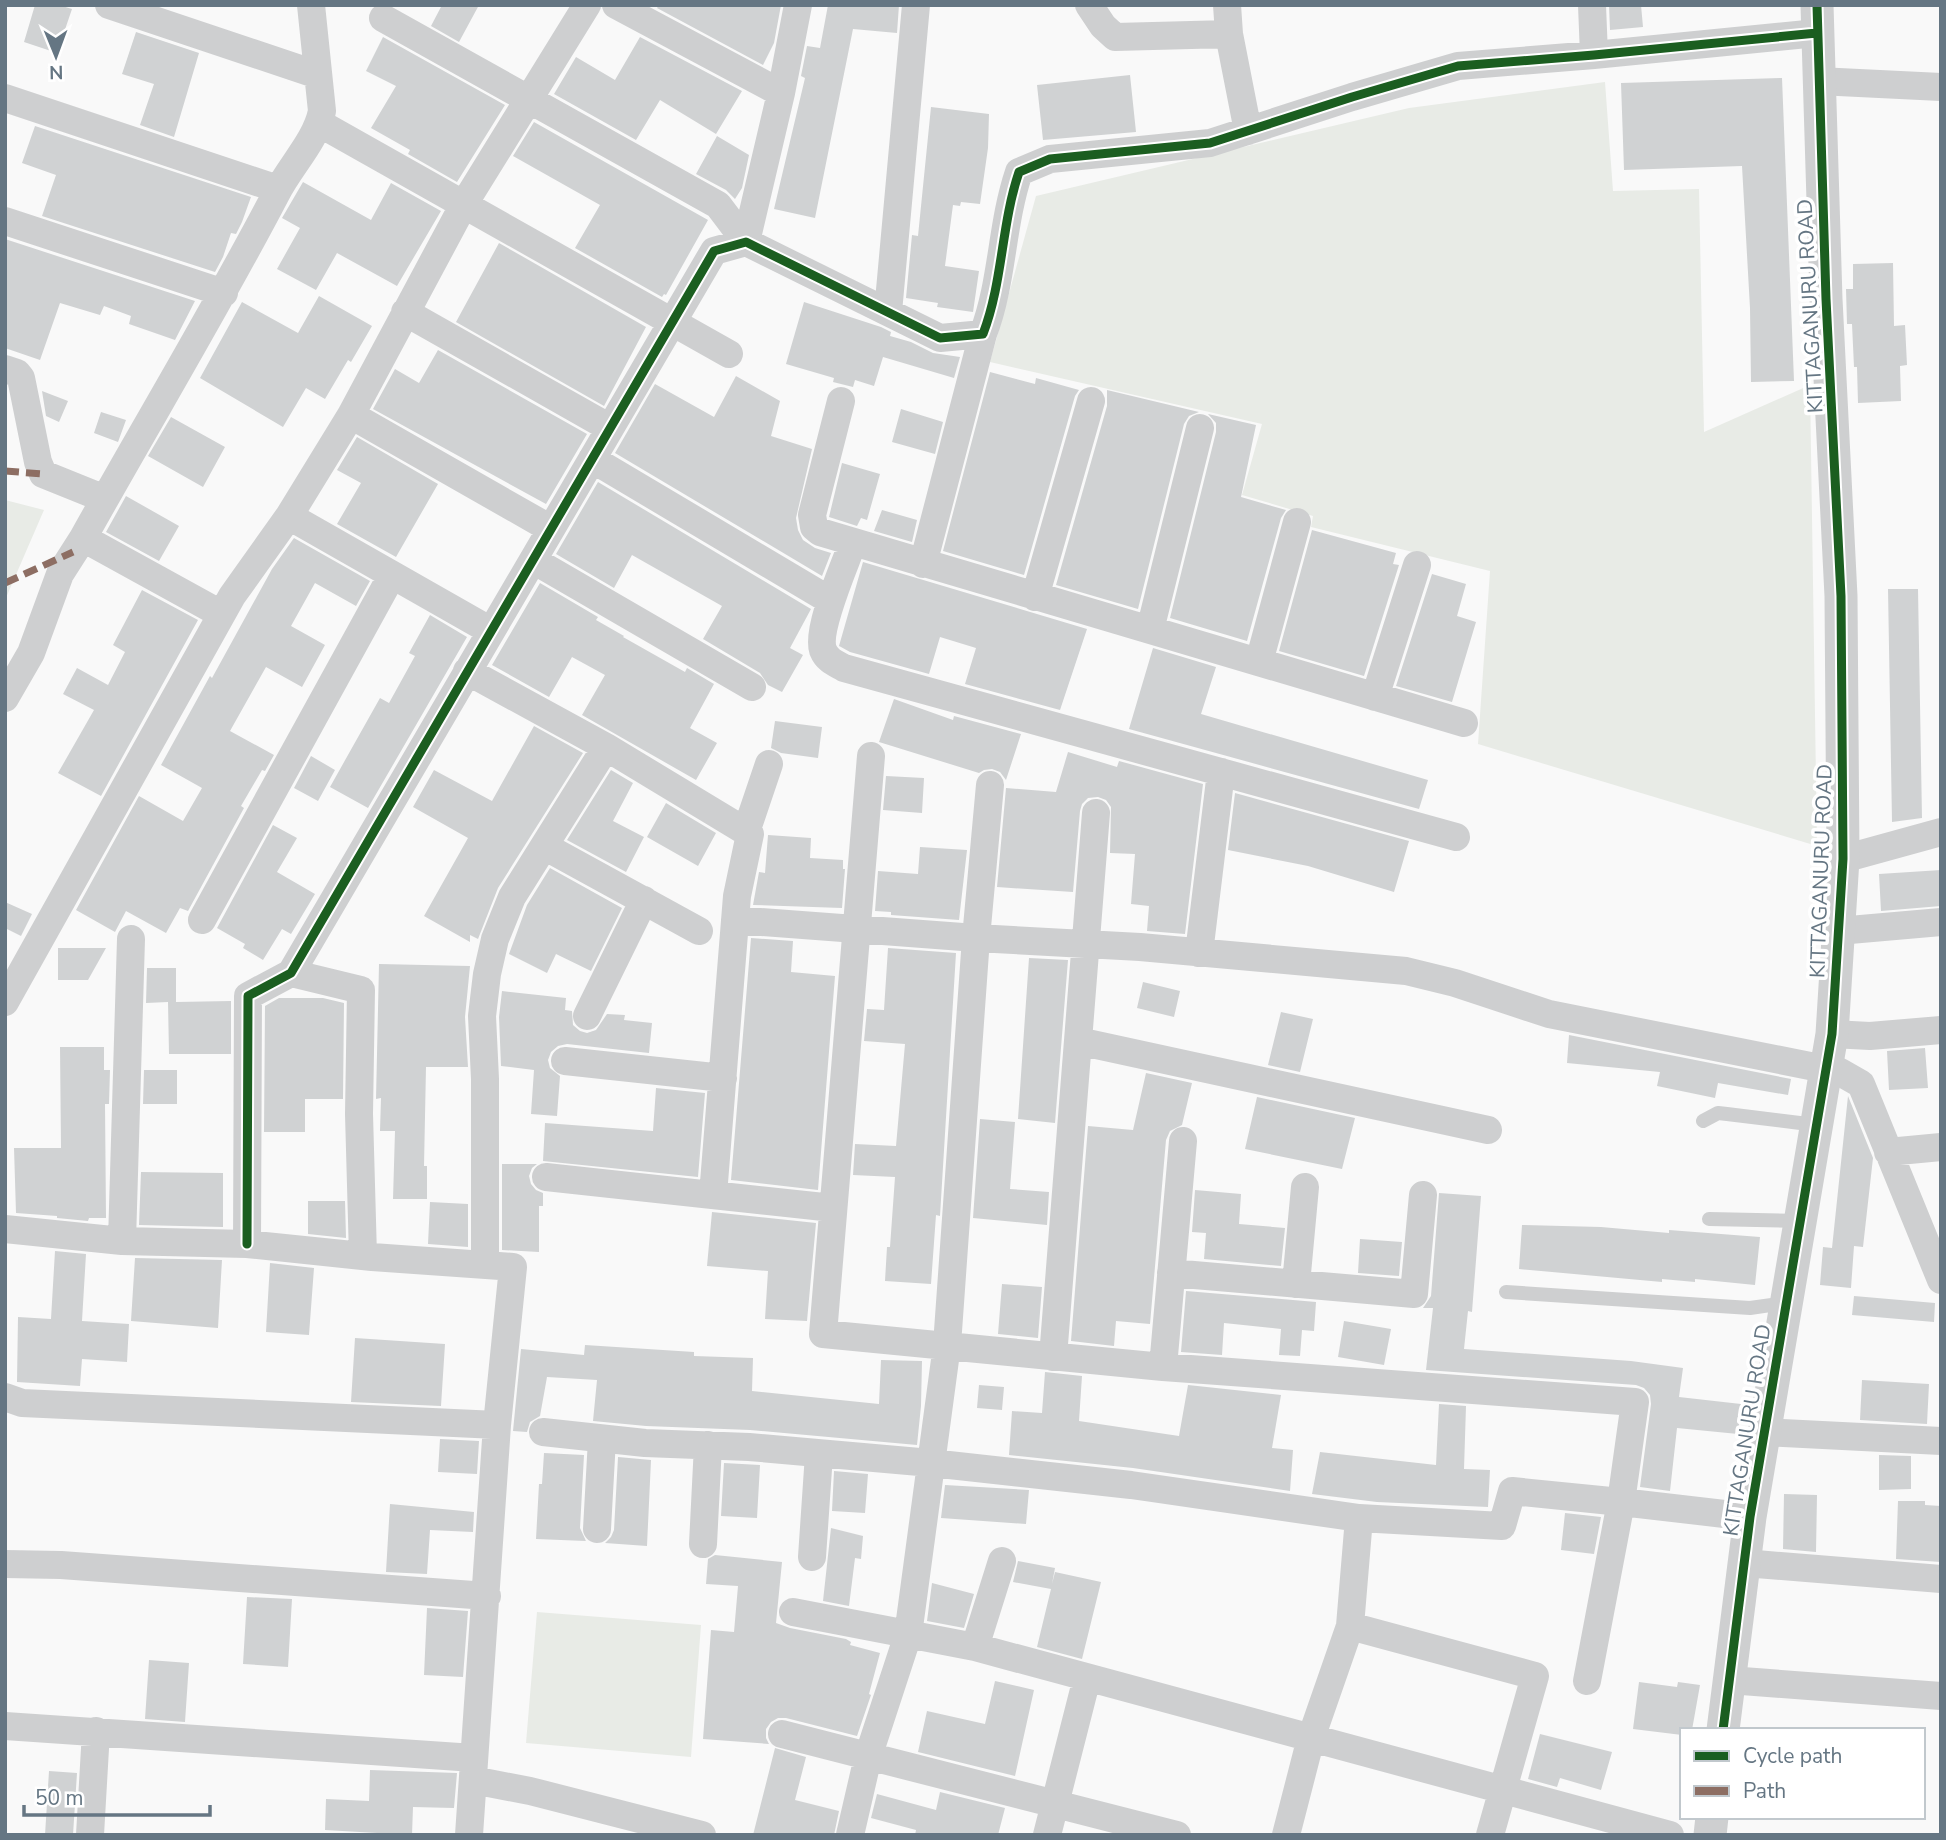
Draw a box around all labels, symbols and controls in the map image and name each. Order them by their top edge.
north arrow [21,21,91,91]
text: N [49,59,64,85]
street label: KITTAGANURU ROAD [1790,198,1830,414]
street label: KITTAGANURU ROAD [1803,763,1839,979]
street label: KITTAGANURU ROAD [1716,1322,1778,1538]
legend [1680,1728,1925,1819]
text: Cycle path [1743,1742,1842,1770]
scale bar [24,1773,210,1817]
text: Path [1743,1777,1786,1805]
text: 50 m [35,1784,84,1812]

